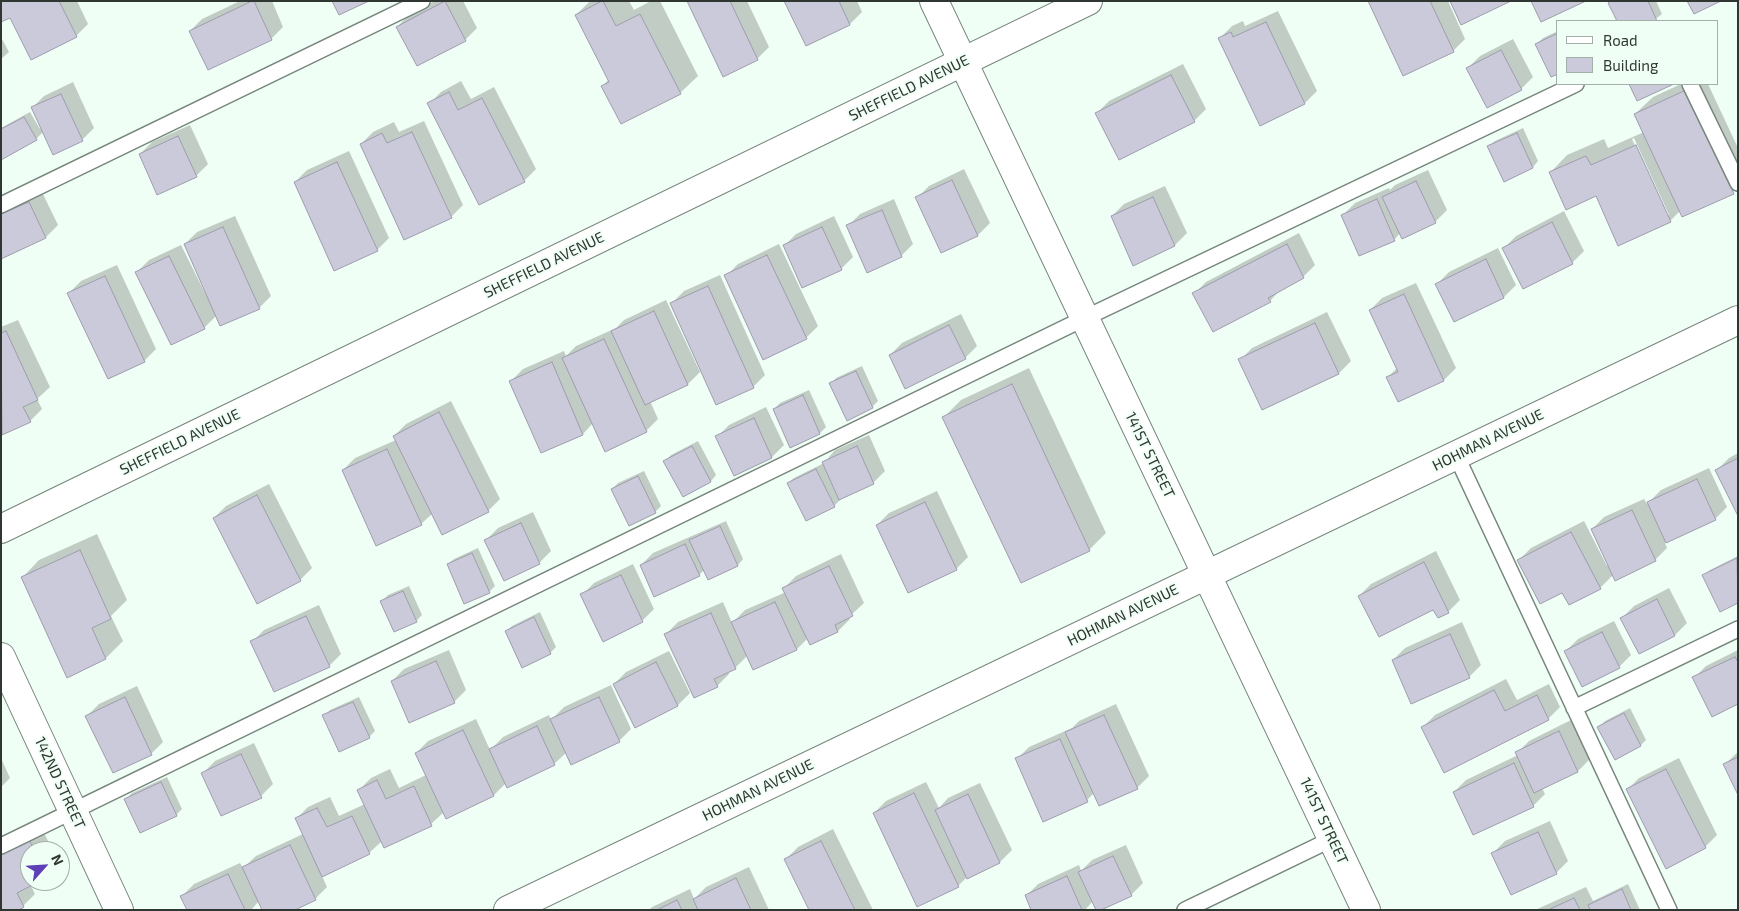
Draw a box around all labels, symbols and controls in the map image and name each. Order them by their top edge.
legend [1556,20,1719,85]
text: Road [1603,31,1638,49]
street label: SHEFFIELD AVENUE [846,51,972,125]
text: Building [1603,56,1658,74]
street label: SHEFFIELD AVENUE [481,228,607,302]
street label: SHEFFIELD AVENUE [117,405,243,479]
street label: HOHMAN AVENUE [1429,405,1547,475]
street label: 141ST STREET [1121,409,1179,501]
street label: HOHMAN AVENUE [1064,580,1182,650]
street label: 142ND STREET [31,734,89,832]
street label: HOHMAN AVENUE [699,755,817,825]
street label: 141ST STREET [1296,775,1352,867]
north arrow [20,841,70,891]
text: N [48,851,68,868]

